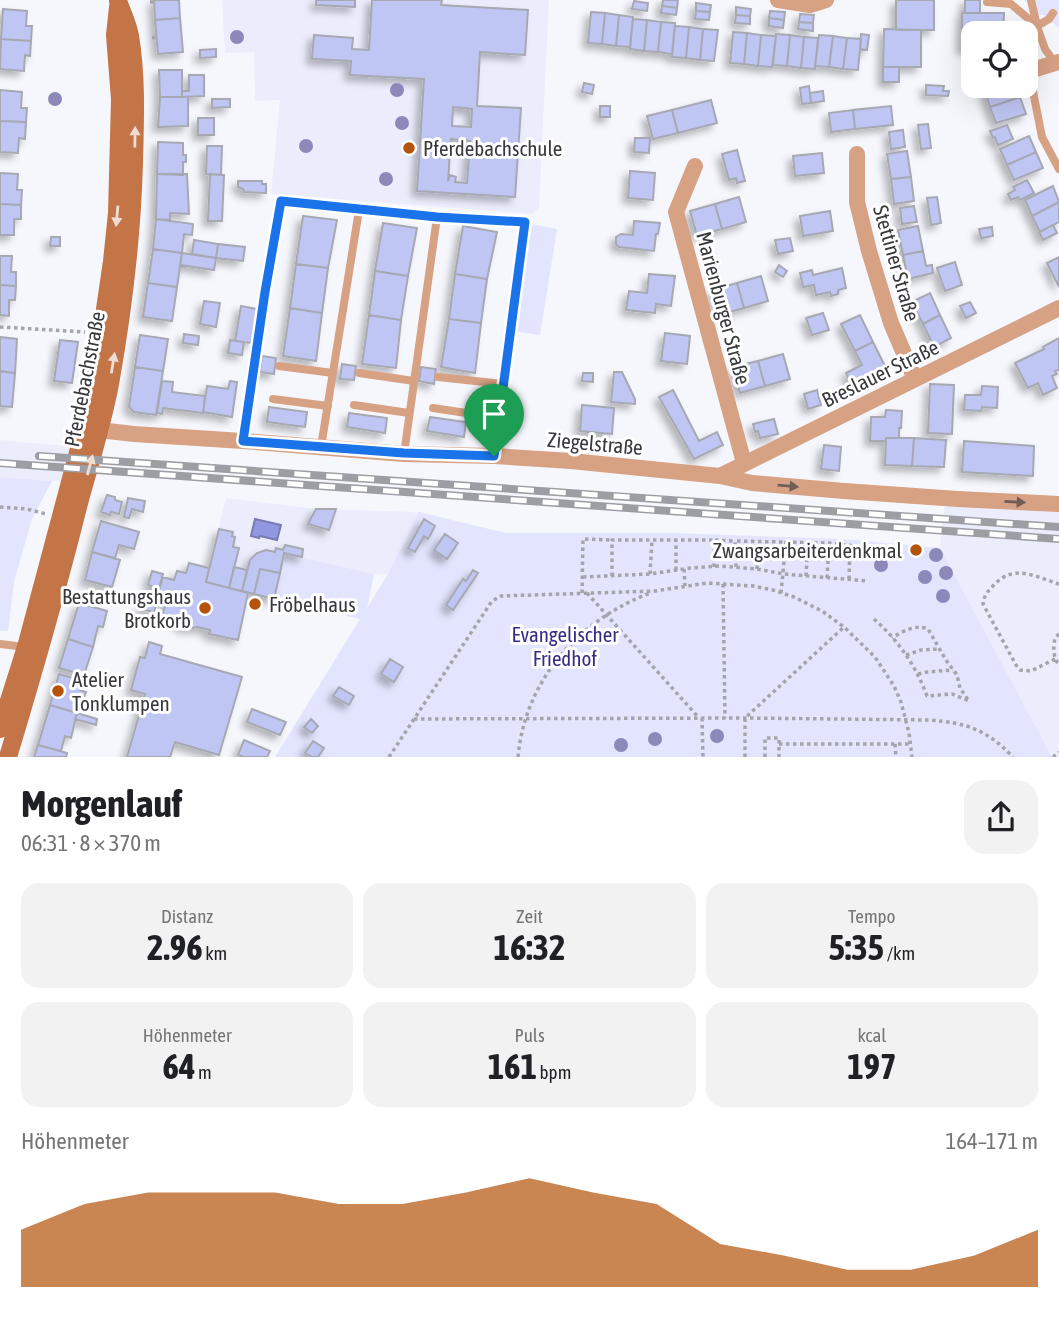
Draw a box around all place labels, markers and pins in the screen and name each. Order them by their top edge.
place label: Pferdebachschule [423,136,562,160]
marker: Pferdebachschule [401,140,417,156]
pin [464,384,524,456]
place label: Zwangsarbeiterdenkmal [713,538,902,562]
marker: Zwangsarbeiterdenkmal [908,542,924,558]
place label: Bestattungshaus Brotkorb [62,584,191,632]
place label: Fröbelhaus [269,592,356,616]
marker: Fröbelhaus [247,596,263,612]
marker: Bestattungshaus Brotkorb [197,600,213,616]
place label: Atelier Tonklumpen [72,667,170,715]
marker: Atelier Tonklumpen [50,683,66,699]

